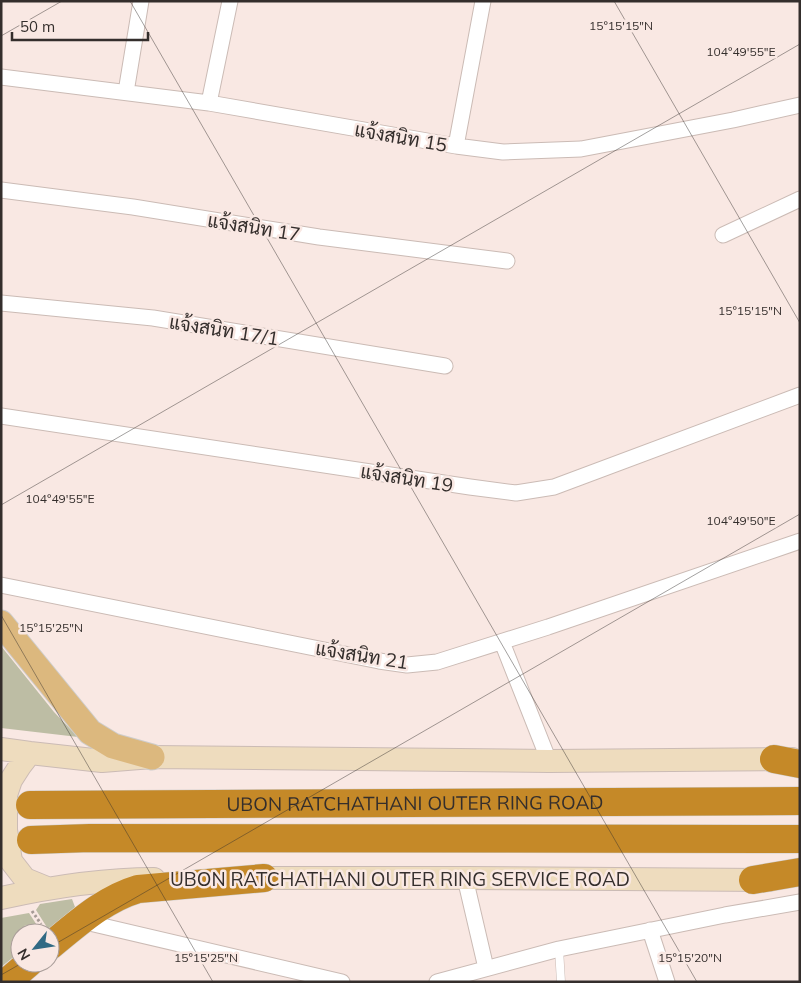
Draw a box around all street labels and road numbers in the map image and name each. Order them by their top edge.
street label: แจ้งสนิท 15 [353,117,449,157]
street label: แจ้งสนิท 17 [206,208,302,246]
street label: แจ้งสนิท 17/1 [168,310,280,350]
street label: แจ้งสนิท 19 [359,459,455,497]
street label: แจ้งสนิท 21 [314,636,410,674]
street label: UBON RATCHATHANI OUTER RING ROAD [226,790,604,816]
street label: UBON RATCHATHANI OUTER RING SERVICE ROAD [170,867,630,891]

